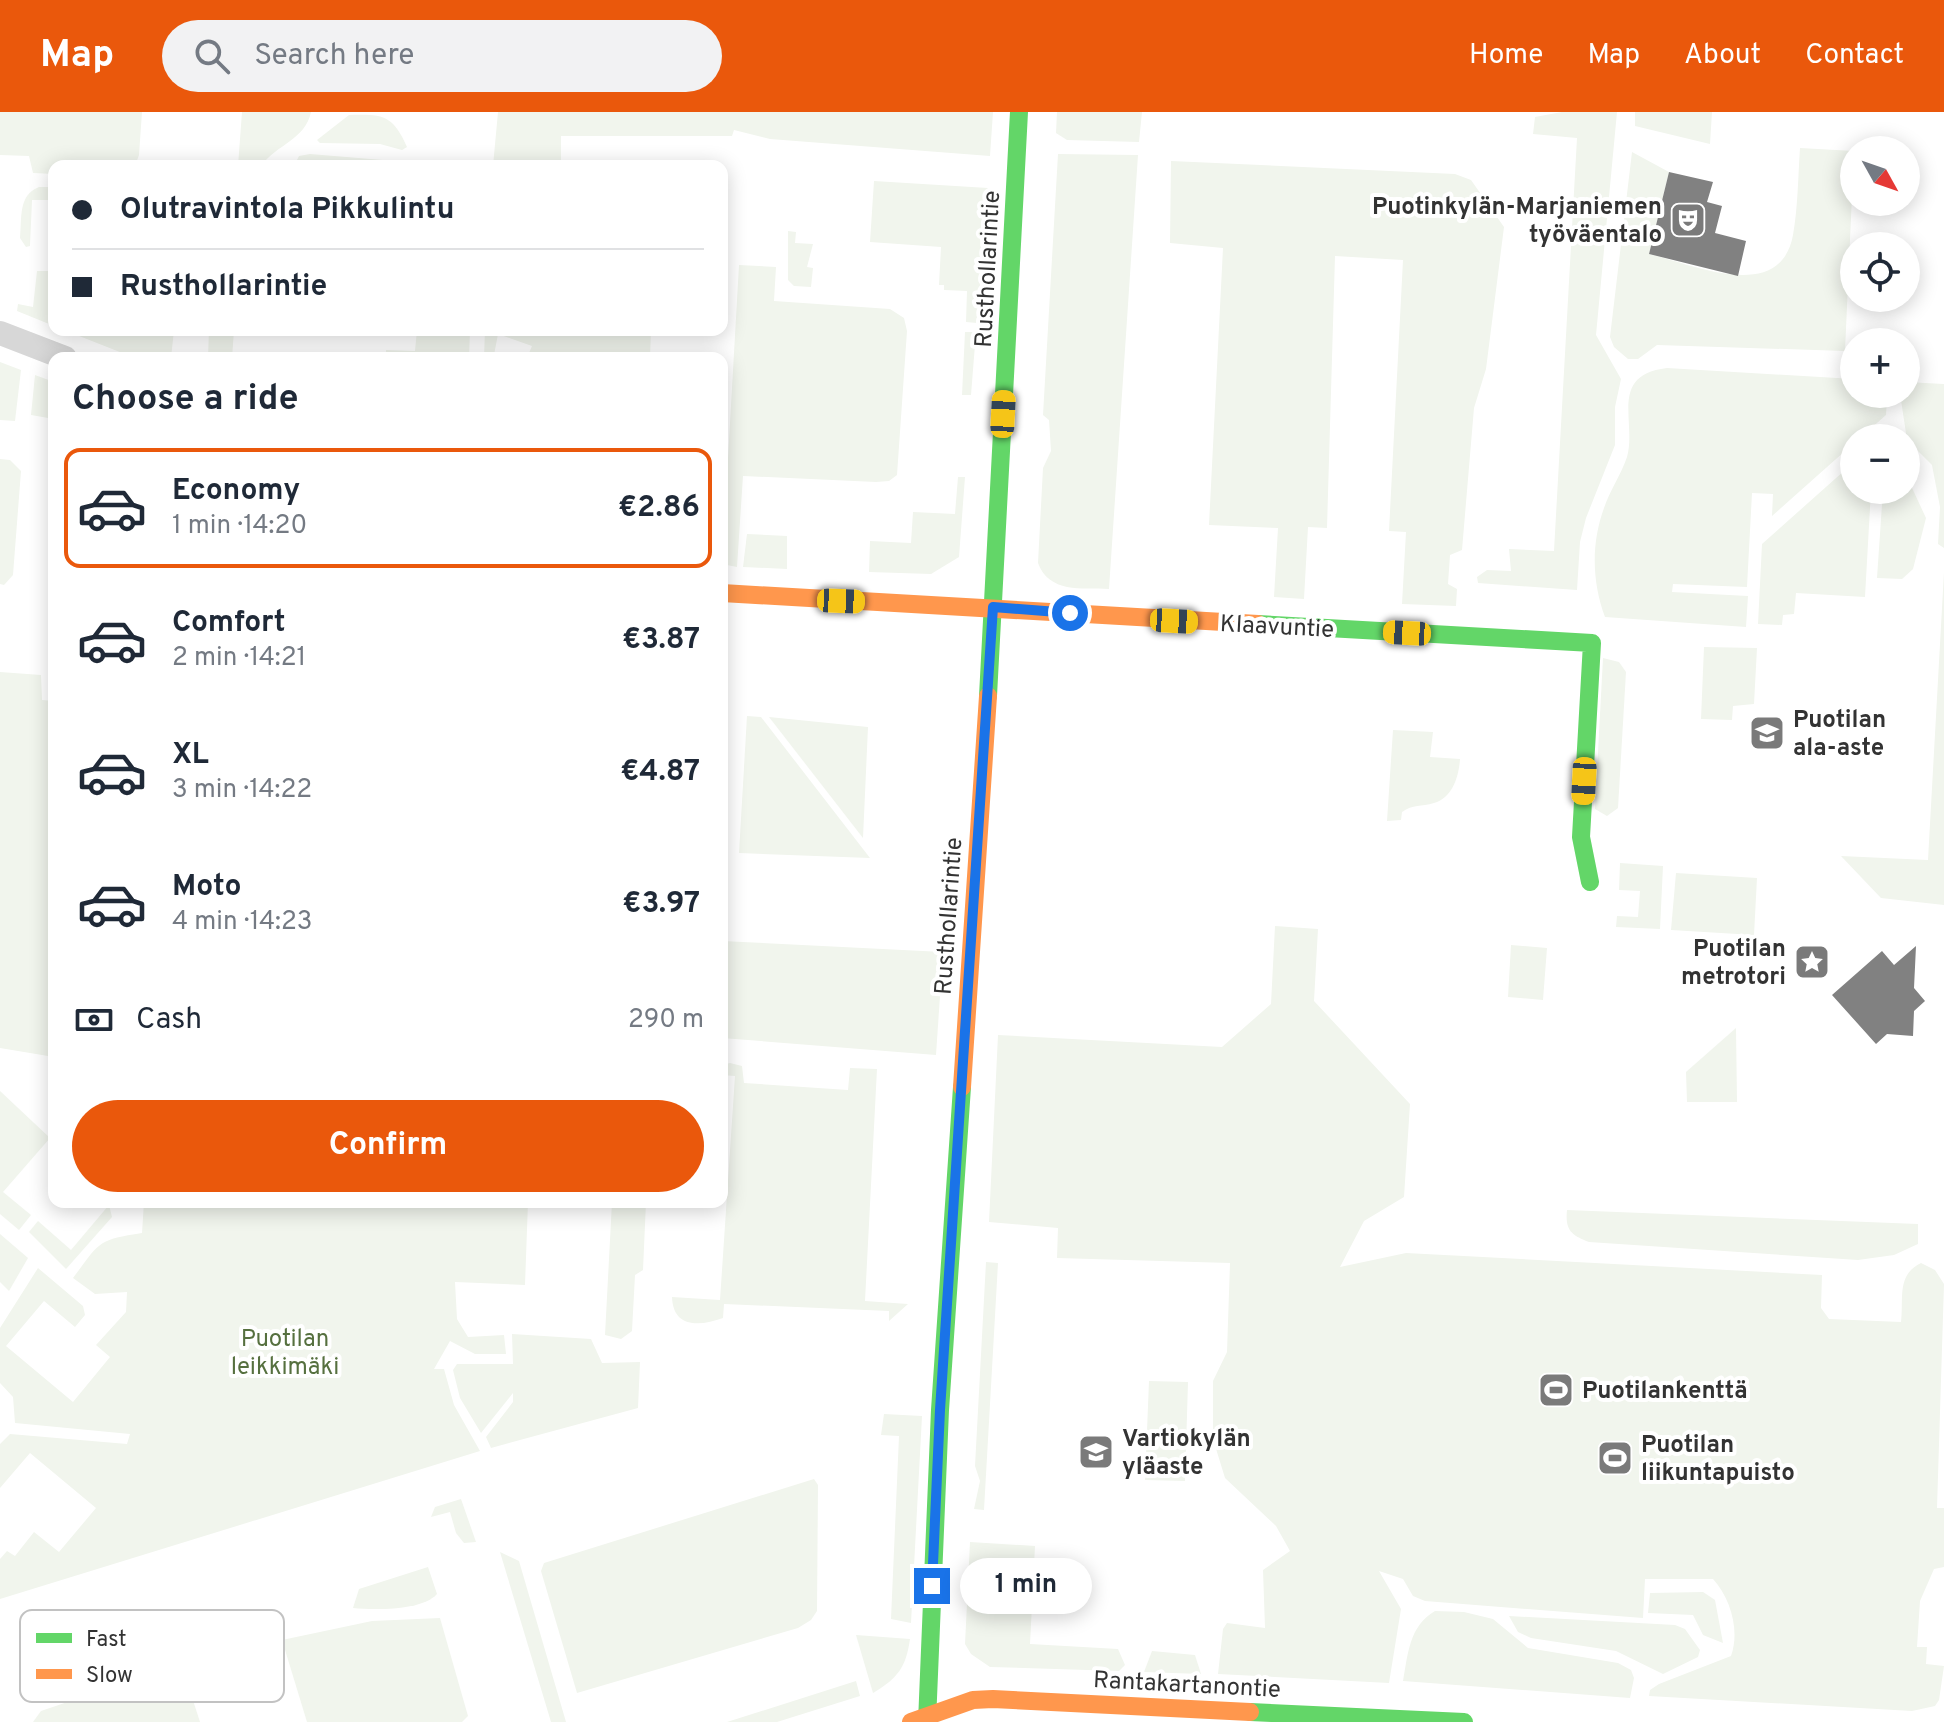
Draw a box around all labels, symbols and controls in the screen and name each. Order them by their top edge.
search box [162,20,722,92]
text: Map [40,32,114,81]
icon: search [190,34,234,78]
text: Search here [254,38,414,75]
text: Home [1469,38,1543,74]
text: Map [1587,38,1640,74]
text: About [1684,38,1761,74]
text: Contact [1805,38,1904,74]
north arrow [1840,136,1920,216]
map controls [1840,136,1920,504]
street label: Rusthollarintie [970,190,1008,349]
text: Olutravintola Pikkulintu [120,192,454,229]
place label: Puotinkylän-Marjaniemen työväentalo [1372,193,1662,251]
theatre icon: Puotinkylän-Marjaniemen työväentalo [1669,201,1707,239]
button: locate [1840,232,1920,312]
text: Rusthollarintie [120,269,327,306]
button: + [1840,328,1920,408]
text: Choose a ride [72,377,298,423]
car [990,389,1016,439]
button: − [1840,424,1920,504]
icon: car [76,472,148,544]
text: Economy [172,473,300,510]
text: €2.86 [618,490,700,527]
text: 1 min · 14:20 [172,510,307,543]
car [817,588,865,614]
route start [1052,595,1088,631]
icon: car [76,604,148,676]
text: Comfort [172,605,285,642]
car [1149,608,1199,634]
street label: Klaavuntie [1219,610,1335,646]
car [1382,620,1432,646]
text: €3.87 [622,622,700,659]
text: 2 min · 14:21 [172,642,306,675]
place label: Puotilan ala-aste [1793,706,1886,764]
school or university icon: Puotilan ala-aste [1748,714,1786,752]
icon: car [76,736,148,808]
text: XL [172,737,209,774]
text: €4.87 [620,754,700,791]
car [1571,756,1597,806]
text: 3 min · 14:22 [172,774,312,807]
street label: Rusthollarintie [930,837,970,996]
icon: car [76,868,148,940]
text: Moto [172,869,242,906]
text: €3.97 [622,886,700,923]
text: 4 min · 14:23 [172,906,312,939]
place label: Puotilan metrotori [1681,935,1786,993]
place icon: Puotilan metrotori [1793,943,1831,981]
icon: cash [72,998,116,1042]
text: Cash [136,1002,202,1039]
text: 290 m [628,1004,704,1037]
button: Confirm [72,1100,704,1192]
park label: Puotilan leikkimäki [231,1325,339,1383]
sports icon: Puotilankenttä [1537,1371,1575,1409]
place label: Puotilankenttä [1582,1377,1748,1407]
place label: Vartiokylän yläaste [1122,1425,1251,1483]
place label: Puotilan liikuntapuisto [1641,1431,1795,1489]
school or university icon: Vartiokylän yläaste [1077,1433,1115,1471]
sports icon: Puotilan liikuntapuisto [1596,1439,1634,1477]
callout: 1 min [960,1558,1092,1614]
route end [914,1568,950,1604]
text: 1 min [995,1569,1057,1602]
legend [20,1610,284,1702]
text: Fast [86,1627,127,1654]
text: Slow [86,1663,133,1690]
street label: Rantakartanontie [1092,1666,1281,1706]

